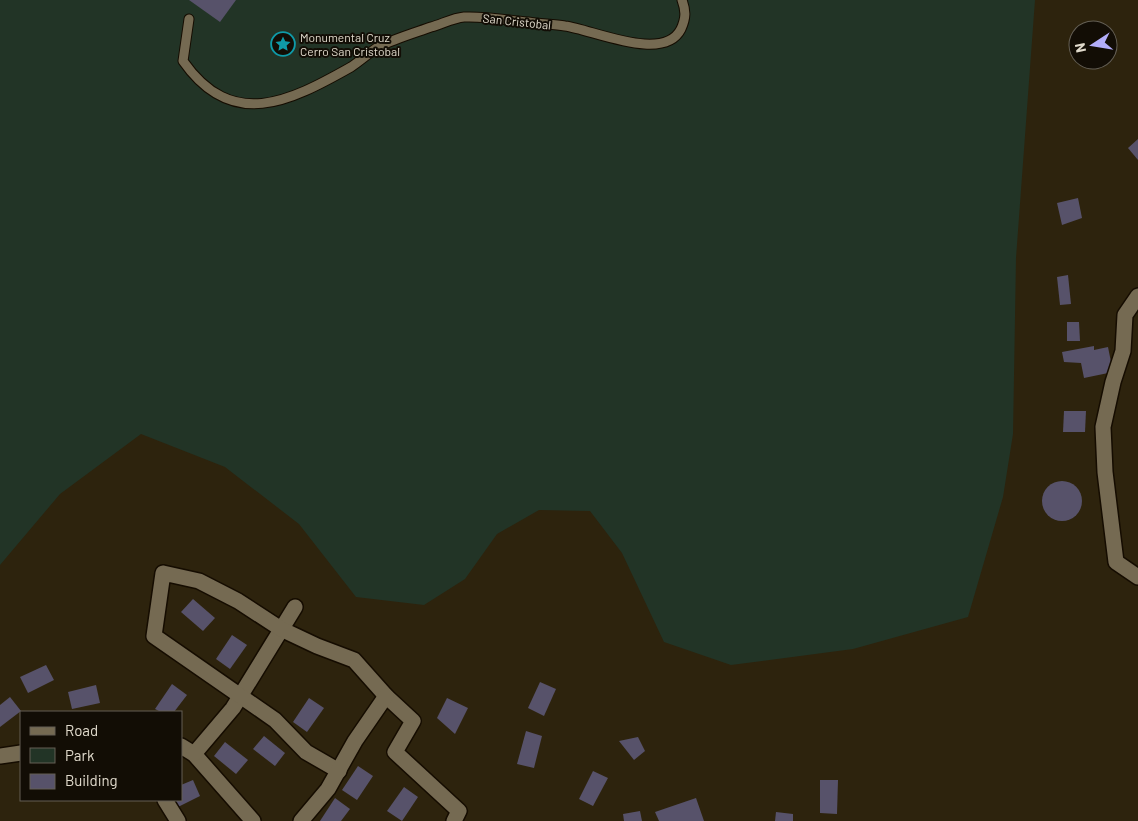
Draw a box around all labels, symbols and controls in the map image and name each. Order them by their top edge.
street label: San Cristobal [482,10,552,32]
north arrow [1068,20,1118,70]
place label: Monumental Cruz Cerro San Cristobal [300,30,400,58]
place icon: Monumental Cruz Cerro San Cristobal [270,31,296,57]
text: N [1071,41,1089,54]
legend [20,711,182,801]
text: Road [65,721,98,739]
text: Park [65,746,95,764]
text: Building [65,771,118,789]

